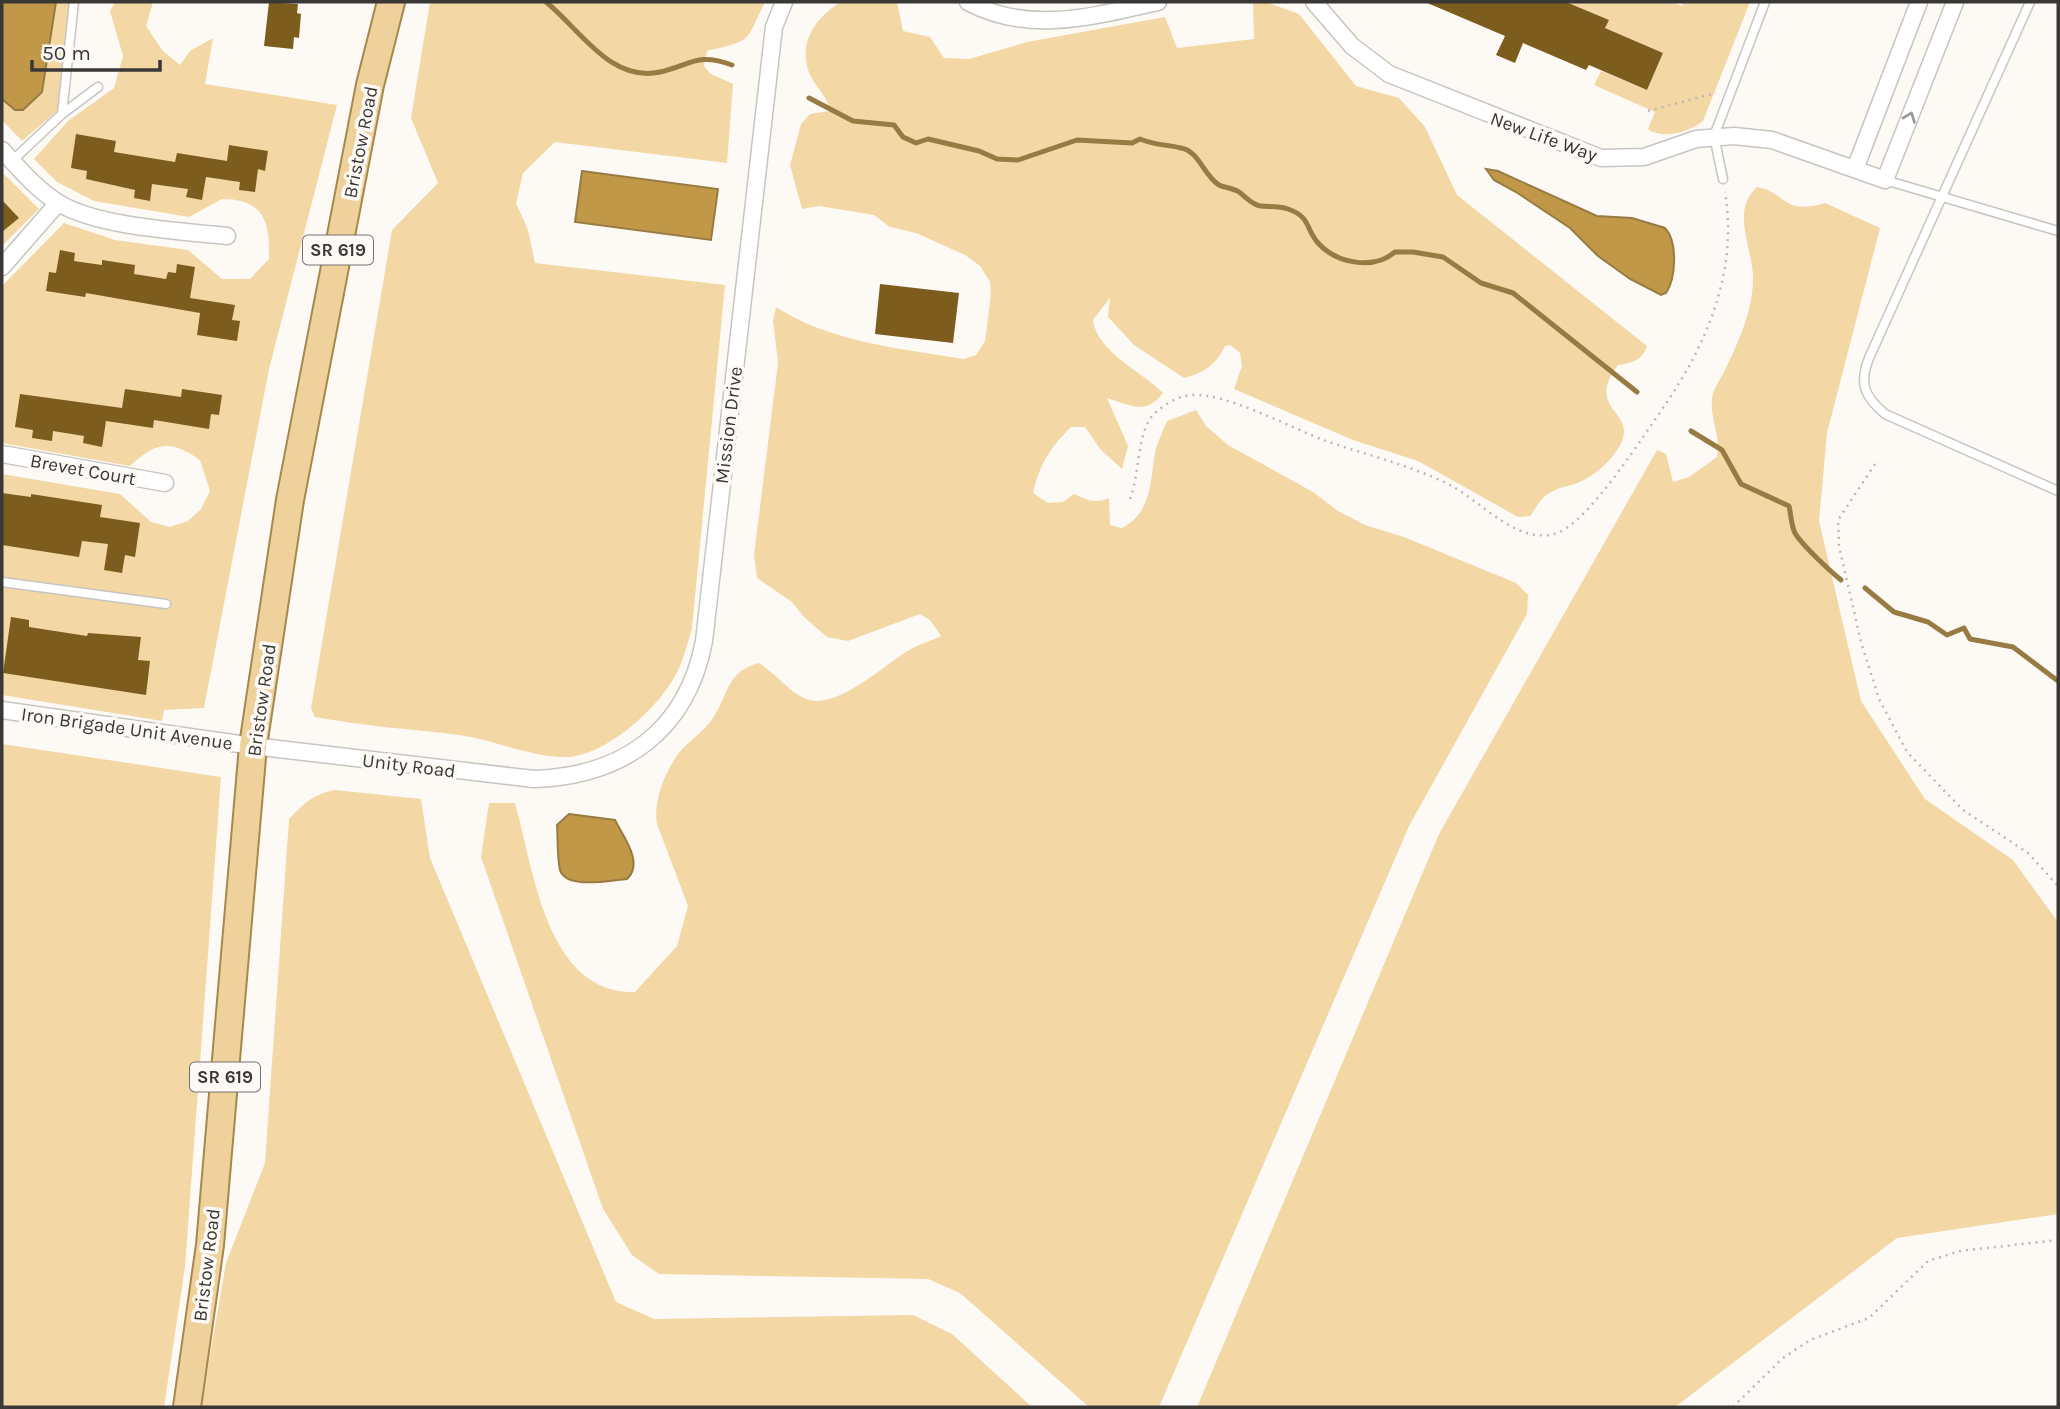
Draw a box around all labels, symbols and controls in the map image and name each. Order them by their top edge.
scale bar [32,28,159,72]
text: 50 m [42,41,91,65]
street label: Bristow Road [339,84,383,200]
street label: New Life Way [1487,107,1600,166]
one-way arrow [1901,111,1915,123]
road number: SR 619 [303,236,373,264]
street label: Mission Drive [711,365,747,485]
street label: Brevet Court [28,450,137,490]
street label: Bristow Road [243,642,281,758]
street label: Iron Brigade Unit Avenue [20,703,234,755]
street label: Unity Road [361,749,457,783]
road number: SR 619 [190,1062,260,1092]
street label: Bristow Road [189,1207,225,1323]

